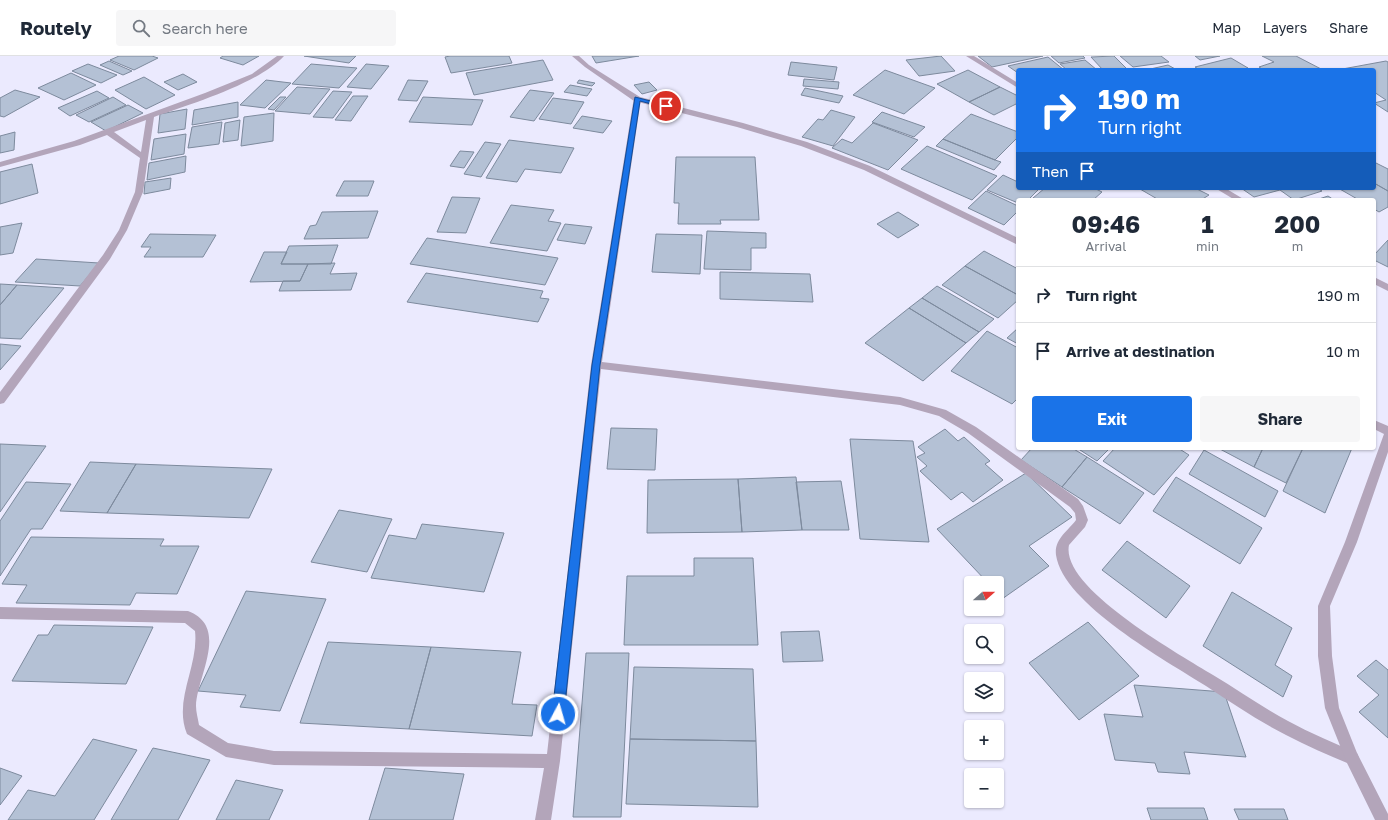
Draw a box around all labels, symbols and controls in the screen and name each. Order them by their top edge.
search box [116,10,396,46]
text: Routely [20,16,92,39]
icon: search [130,17,152,39]
text: Search here [162,19,248,37]
text: Map [1212,19,1241,36]
text: Layers [1263,19,1307,36]
text: Share [1329,19,1368,36]
text: 190 m [1098,82,1180,115]
icon: right [1032,84,1084,136]
pin [649,89,683,123]
icon: arrive [655,95,677,117]
text: Turn right [1098,116,1182,138]
icon: arrive [1076,160,1098,182]
text: Then [1032,162,1068,180]
text: 09:46 [1072,209,1140,238]
text: 1 [1201,209,1214,238]
text: 200 [1275,209,1320,238]
text: Arrival [1086,238,1126,254]
text: min [1196,238,1219,254]
text: m [1292,238,1303,254]
icon: right [1032,284,1054,306]
text: Turn right [1066,286,1137,304]
text: 190 m [1317,286,1360,304]
icon: arrive [1032,340,1054,362]
text: Arrive at destination [1066,342,1215,360]
text: 10 m [1326,342,1360,360]
button: Exit [1032,396,1192,442]
button: Share [1200,396,1360,442]
north arrow [964,576,1004,616]
map controls [964,576,1004,808]
button: search [964,624,1004,664]
button: layers [964,672,1004,712]
position arrow [537,693,579,735]
button: + [964,720,1004,760]
button: − [964,768,1004,808]

